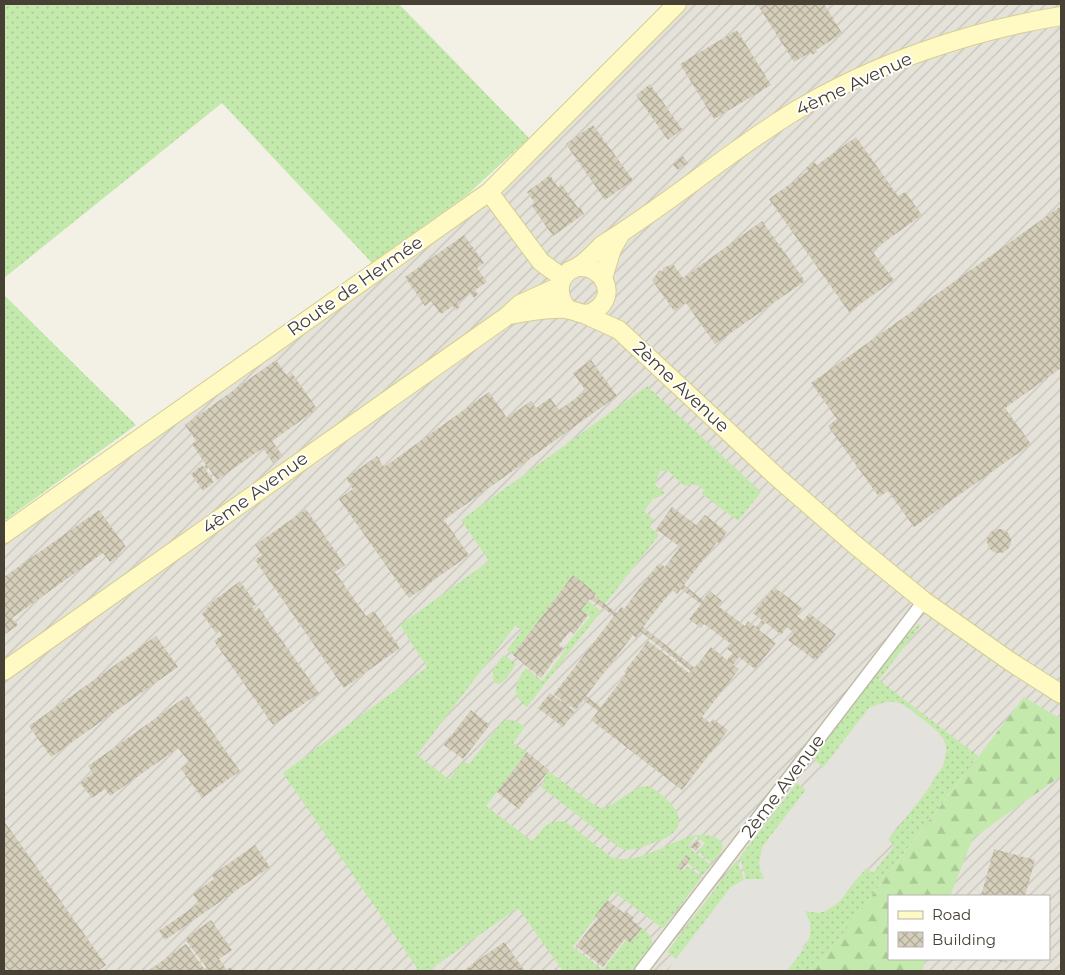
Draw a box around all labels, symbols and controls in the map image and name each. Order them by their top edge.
street label: 4ème Avenue [792,47,916,121]
street label: Route de Hermée [283,231,427,341]
street label: 2ème Avenue [628,337,734,437]
street label: 4ème Avenue [198,447,312,539]
street label: 2ème Avenue [737,730,829,842]
legend [888,895,1050,960]
text: Road [932,905,971,924]
text: Building [932,930,996,949]

